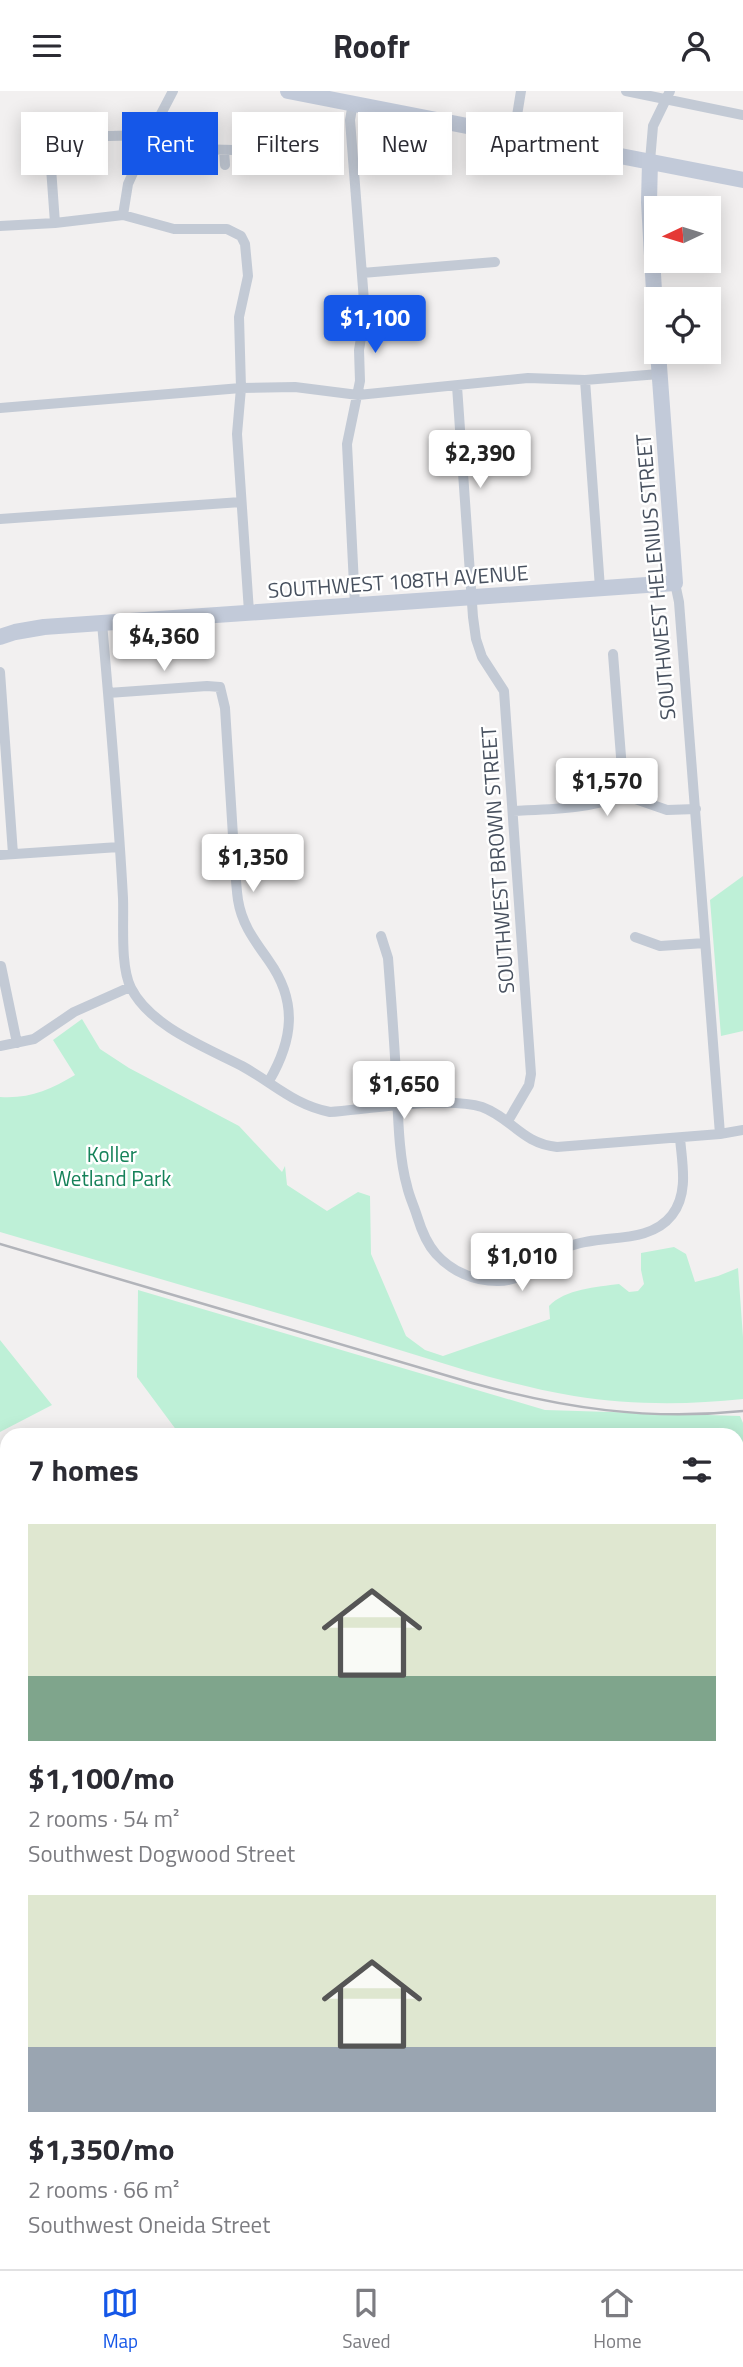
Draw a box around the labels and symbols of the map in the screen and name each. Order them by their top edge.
north arrow [644,196,721,273]
pin: $1,100 [318,295,432,355]
pin: $2,390 [423,431,537,490]
street label: SOUTHWEST HELENIUS STREET [627,433,683,721]
street label: SOUTHWEST 108TH AVENUE [266,556,530,606]
pin: $4,360 [107,613,221,673]
street label: SOUTHWEST BROWN STREET [472,725,522,995]
pin: $1,570 [550,759,664,818]
pin: $1,350 [196,835,310,894]
pin: $1,650 [347,1061,461,1121]
park label: Koller Wetland Park [53,1138,171,1194]
pin: $1,010 [465,1233,579,1293]

